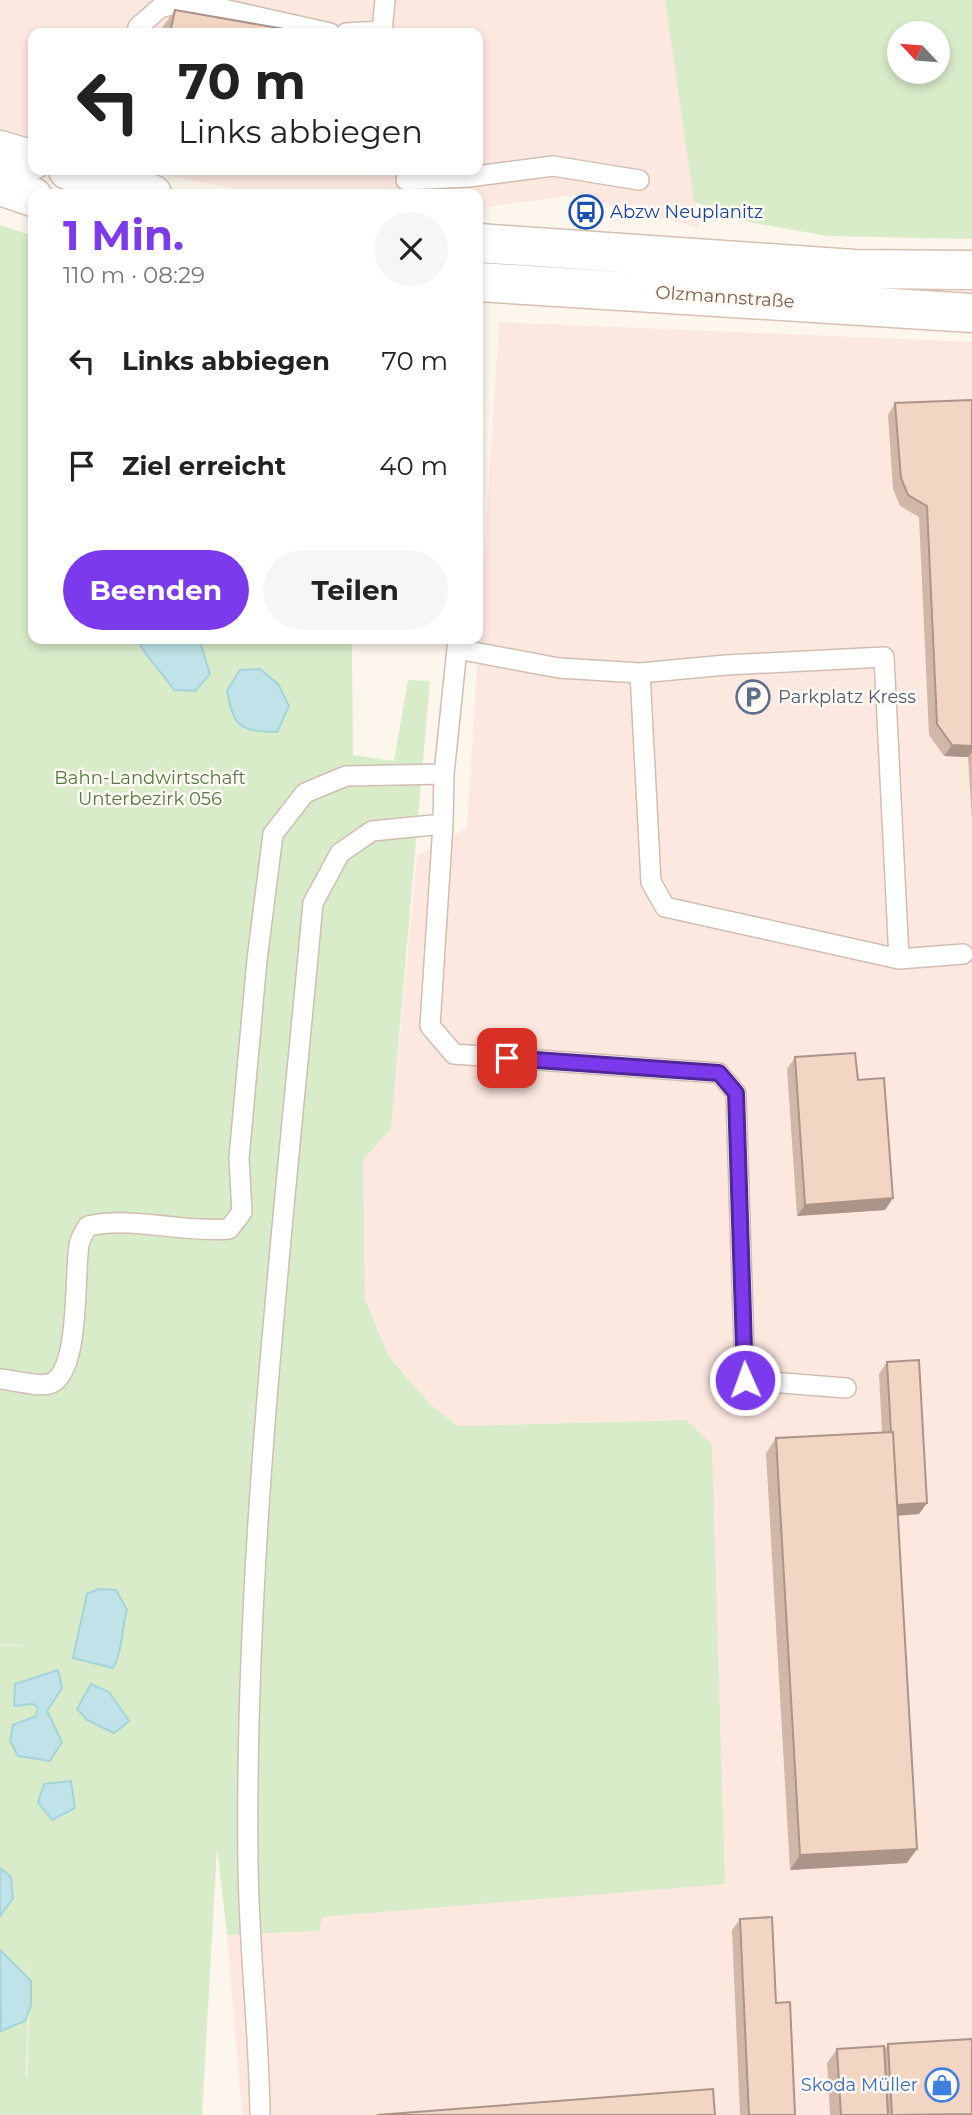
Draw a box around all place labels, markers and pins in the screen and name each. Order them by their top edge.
bus stop icon: Abzw Neuplanitz [567,193,605,231]
place label: Abzw Neuplanitz [610,201,763,223]
parking icon: Parkplatz Kress [734,678,772,716]
place label: Parkplatz Kress [778,686,916,708]
pin [477,1028,537,1088]
shop icon: Skoda Müller [923,2066,961,2104]
place label: Skoda Müller [801,2074,918,2096]

